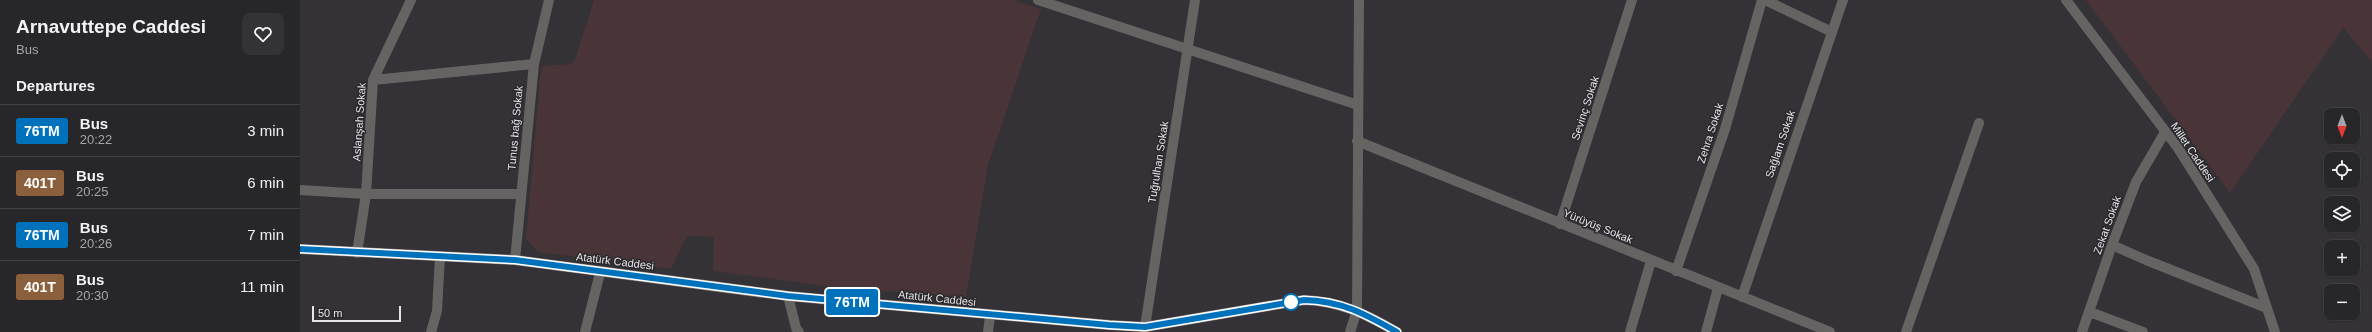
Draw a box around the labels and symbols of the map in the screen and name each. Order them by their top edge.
street label: Sevinç Sokak [1569,74,1601,142]
street label: Aslanşah Sokak [350,82,368,162]
street label: Tunus bağ Sokak [505,85,525,171]
street label: Zehra Sokak [1695,101,1725,165]
street label: Sağlam Sokak [1763,108,1797,179]
north arrow [2324,108,2360,144]
street label: Tuğrulhan Sokak [1146,120,1170,204]
street label: Millet Caddesi [2169,120,2217,184]
street label: Zekat Sokak [2091,194,2123,256]
street label: Yürüyüş Sokak [1561,207,1635,246]
street label: Atatürk Caddesi [575,250,655,272]
street label: Atatürk Caddesi [897,288,977,308]
line badge: 76TM [824,289,880,315]
unlabelled marker [1282,293,1300,311]
scale bar [312,304,401,323]

